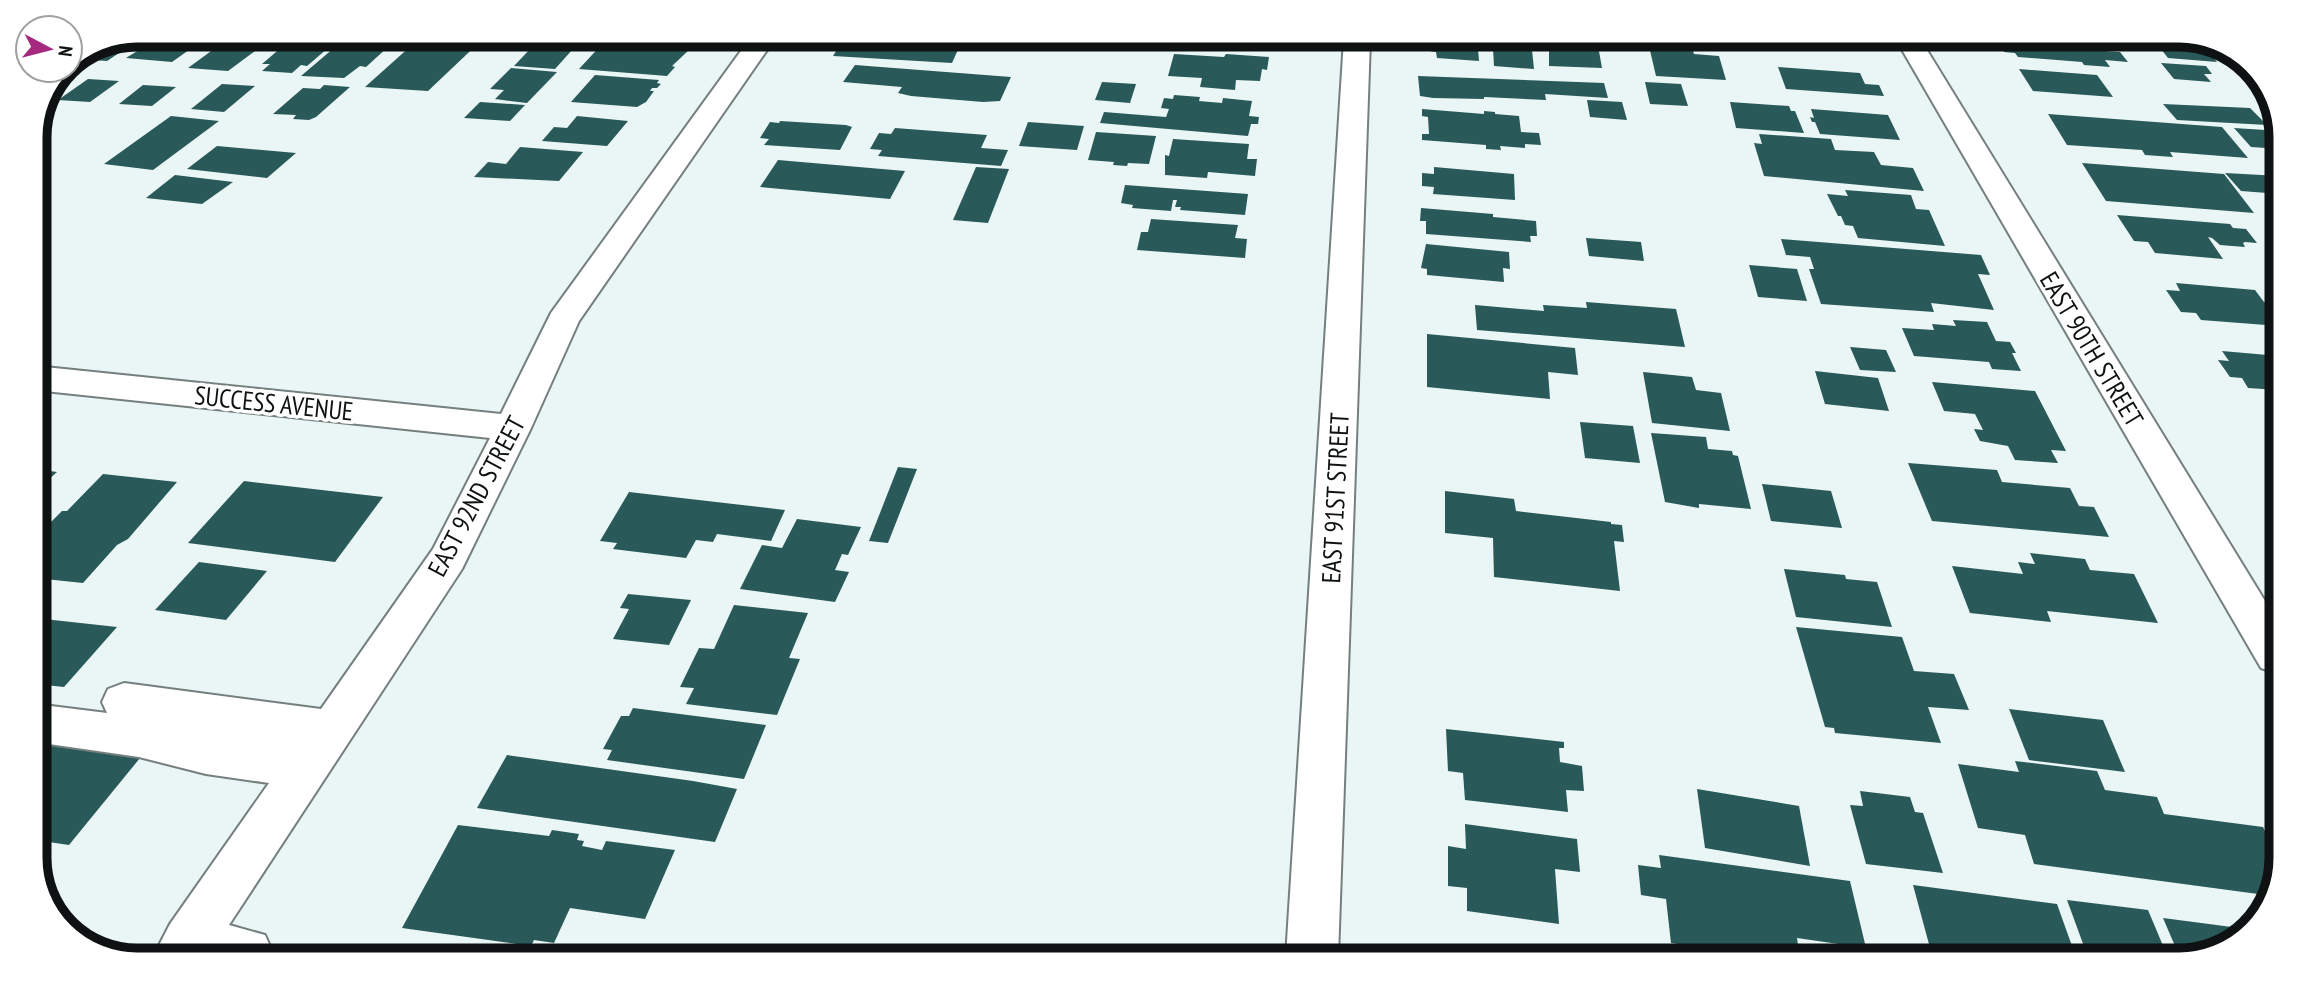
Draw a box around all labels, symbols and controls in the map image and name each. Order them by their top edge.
north arrow [14,14,84,84]
text: N [53,45,78,58]
street label: EAST 90TH STREET [2033,266,2151,433]
street label: SUCCESS AVENUE [193,378,355,428]
street label: EAST 92ND STREET [420,410,532,582]
street label: EAST 91ST STREET [1314,411,1356,584]

